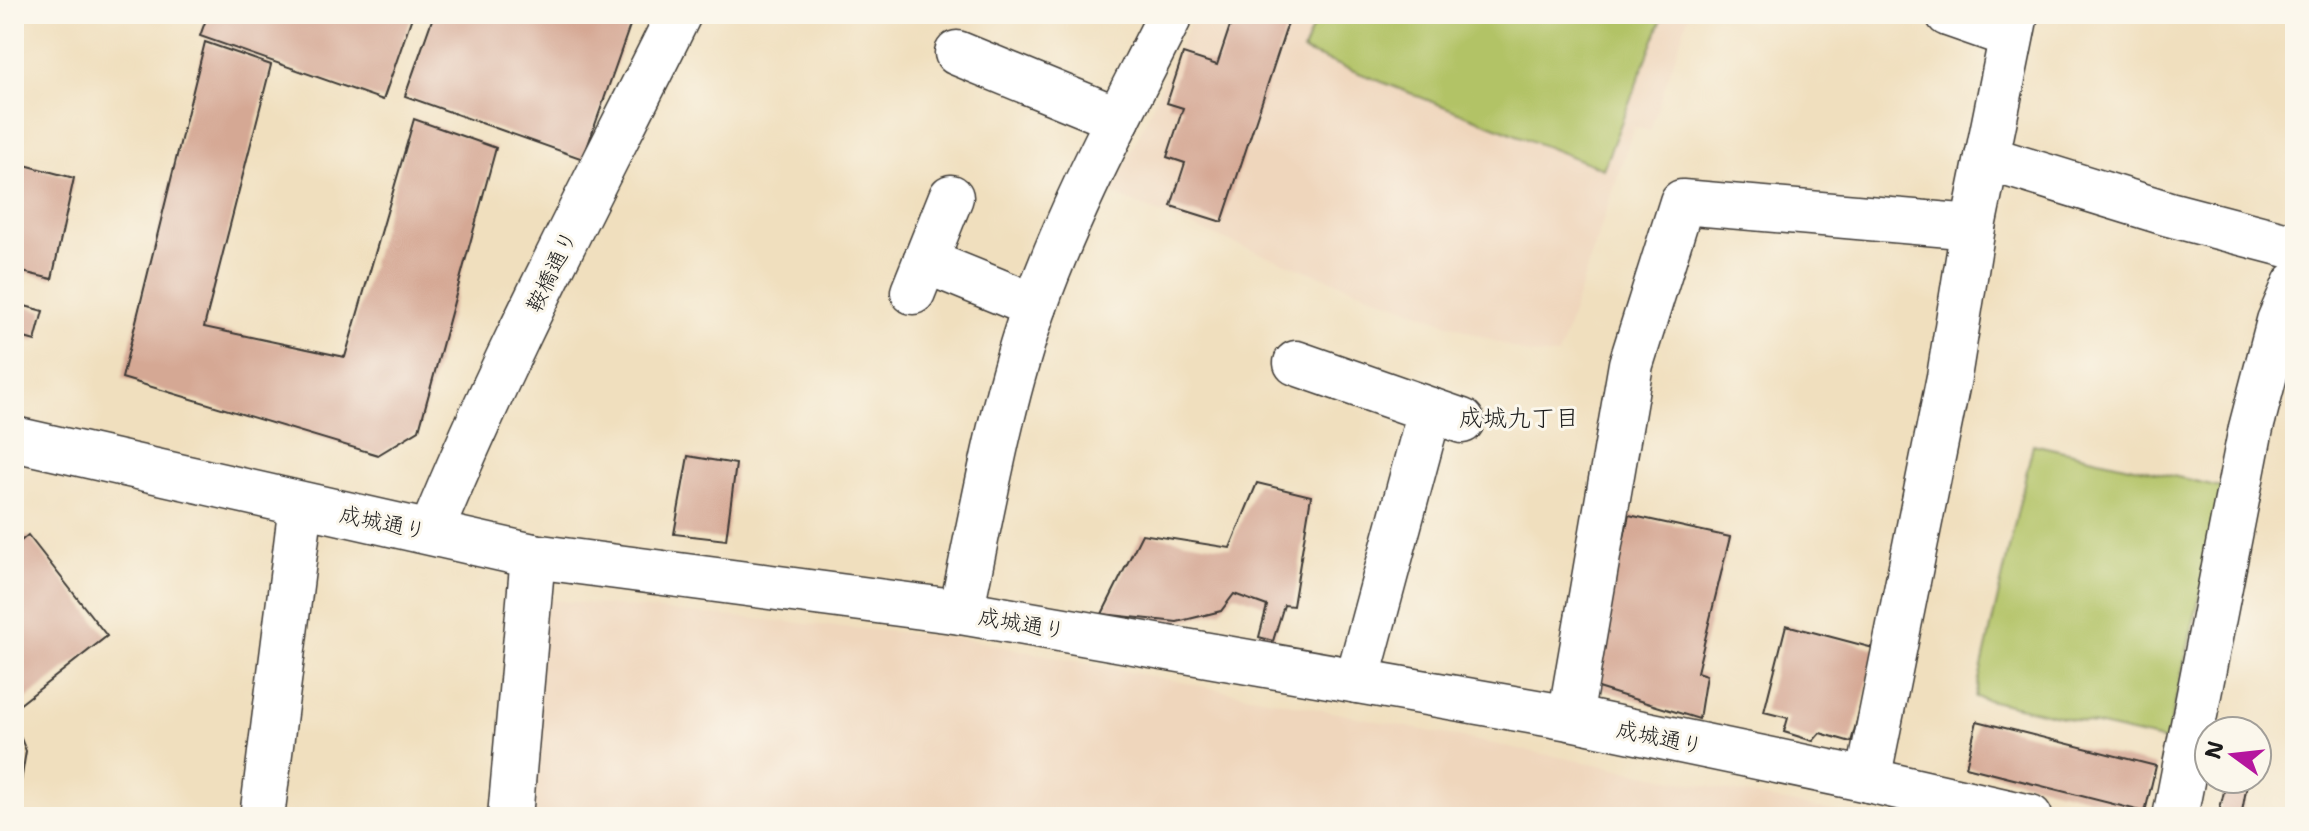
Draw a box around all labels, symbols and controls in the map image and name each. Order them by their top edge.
street label: 鞍橋通り [519,225,584,317]
district label: 成城九丁目 [1459,402,1579,434]
street label: 成城通り [337,499,429,546]
street label: 成城通り [976,602,1068,645]
street label: 成城通り [1614,714,1706,761]
north arrow [2193,715,2273,795]
text: N [2198,738,2230,762]

